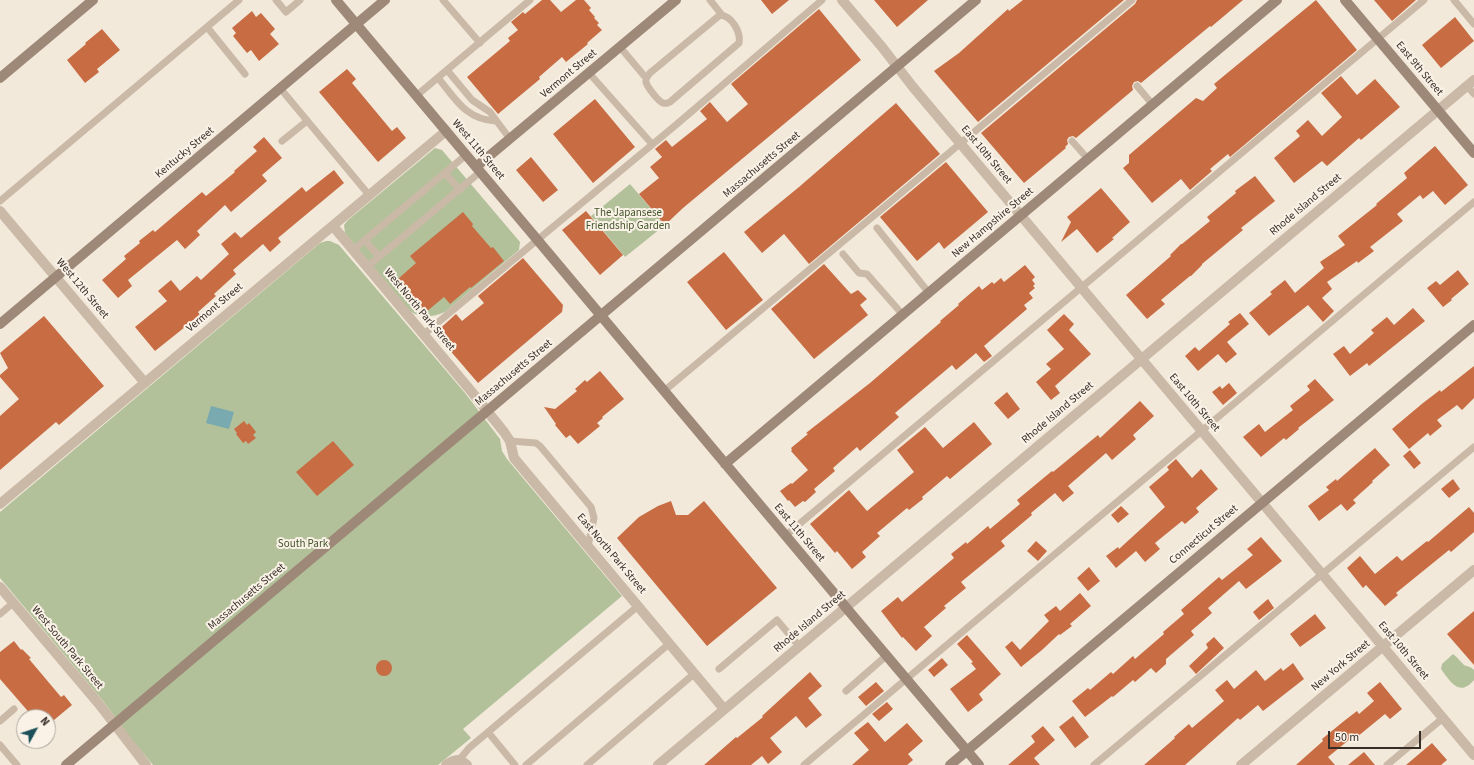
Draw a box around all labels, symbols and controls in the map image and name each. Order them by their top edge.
street label: East 9th Street [1393,39,1445,99]
street label: Vermont Street [538,47,600,101]
street label: West 11th Street [449,117,507,183]
street label: East 10th Street [958,123,1014,187]
street label: Kentucky Street [153,125,217,181]
street label: Massachusetts Street [721,129,803,201]
street label: Rhode Island Street [1267,171,1345,239]
street label: New Hampshire Street [949,185,1037,261]
park label: The Japansese Friendship Garden [586,207,670,233]
street label: West 12th Street [53,256,111,322]
street label: West North Park Street [381,266,457,354]
street label: Vermont Street [184,281,246,335]
street label: Massachusetts Street [473,337,555,409]
street label: East 10th Street [1166,371,1222,435]
street label: Rhode Island Street [1019,379,1097,447]
street label: East 11th Street [771,501,827,565]
street label: Connecticut Street [1167,502,1241,568]
street label: East North Park Street [574,511,648,597]
park label: South Park [278,538,328,552]
street label: Massachusetts Street [206,561,288,633]
street label: Rhode Island Street [771,588,849,656]
street label: West South Park Street [28,604,106,692]
street label: East 10th Street [1375,619,1431,683]
street label: New York Street [1309,638,1373,694]
north arrow [16,709,56,749]
text: N [37,714,53,729]
scale bar [1330,723,1423,749]
text: 50 m [1335,729,1359,746]

